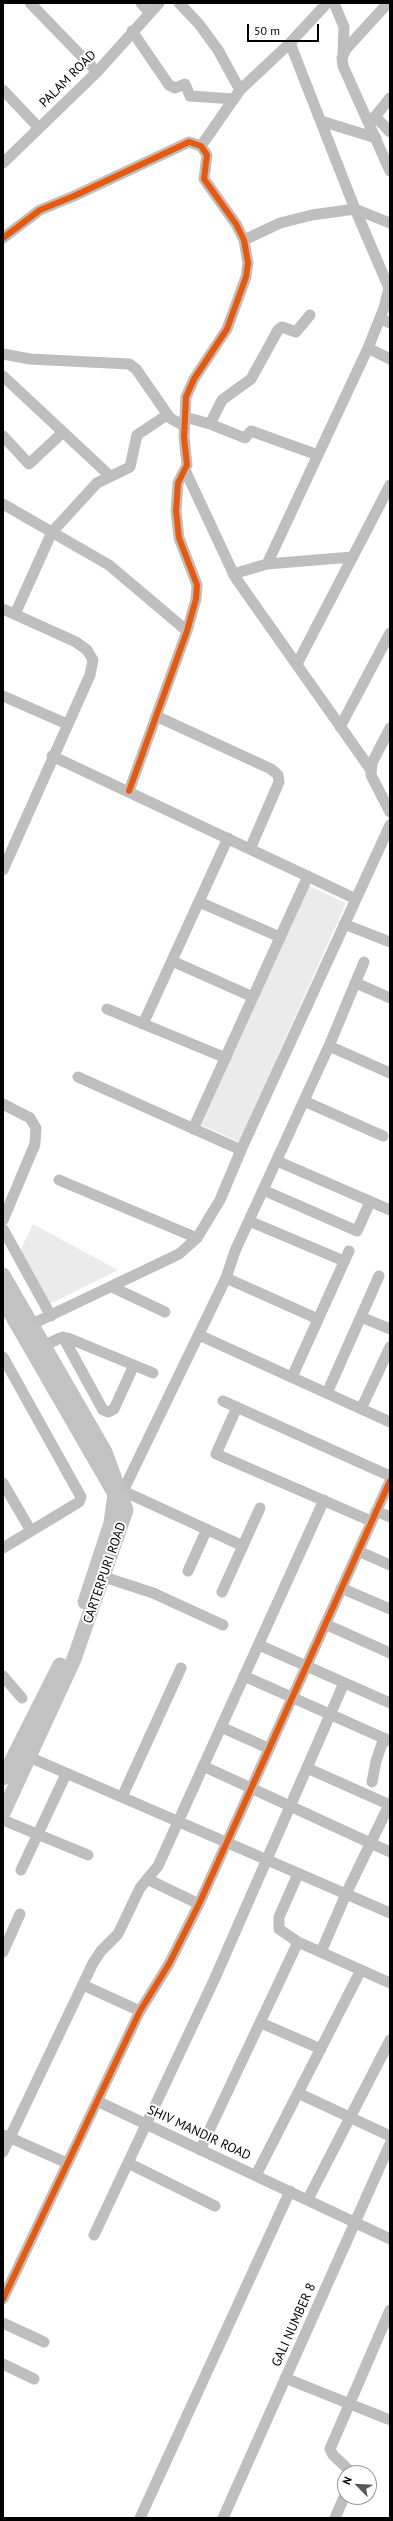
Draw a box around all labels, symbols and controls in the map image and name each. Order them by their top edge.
scale bar [249,16,321,42]
text: 50 m [254,23,280,38]
street label: PALAM ROAD [36,47,100,111]
street label: CARTERPURI ROAD [80,1520,130,1626]
street label: SHIV MANDIR ROAD [145,2102,253,2164]
street label: GALI NUMBER 8 [269,2281,319,2369]
north arrow [337,2465,377,2505]
text: N [339,2474,355,2487]

